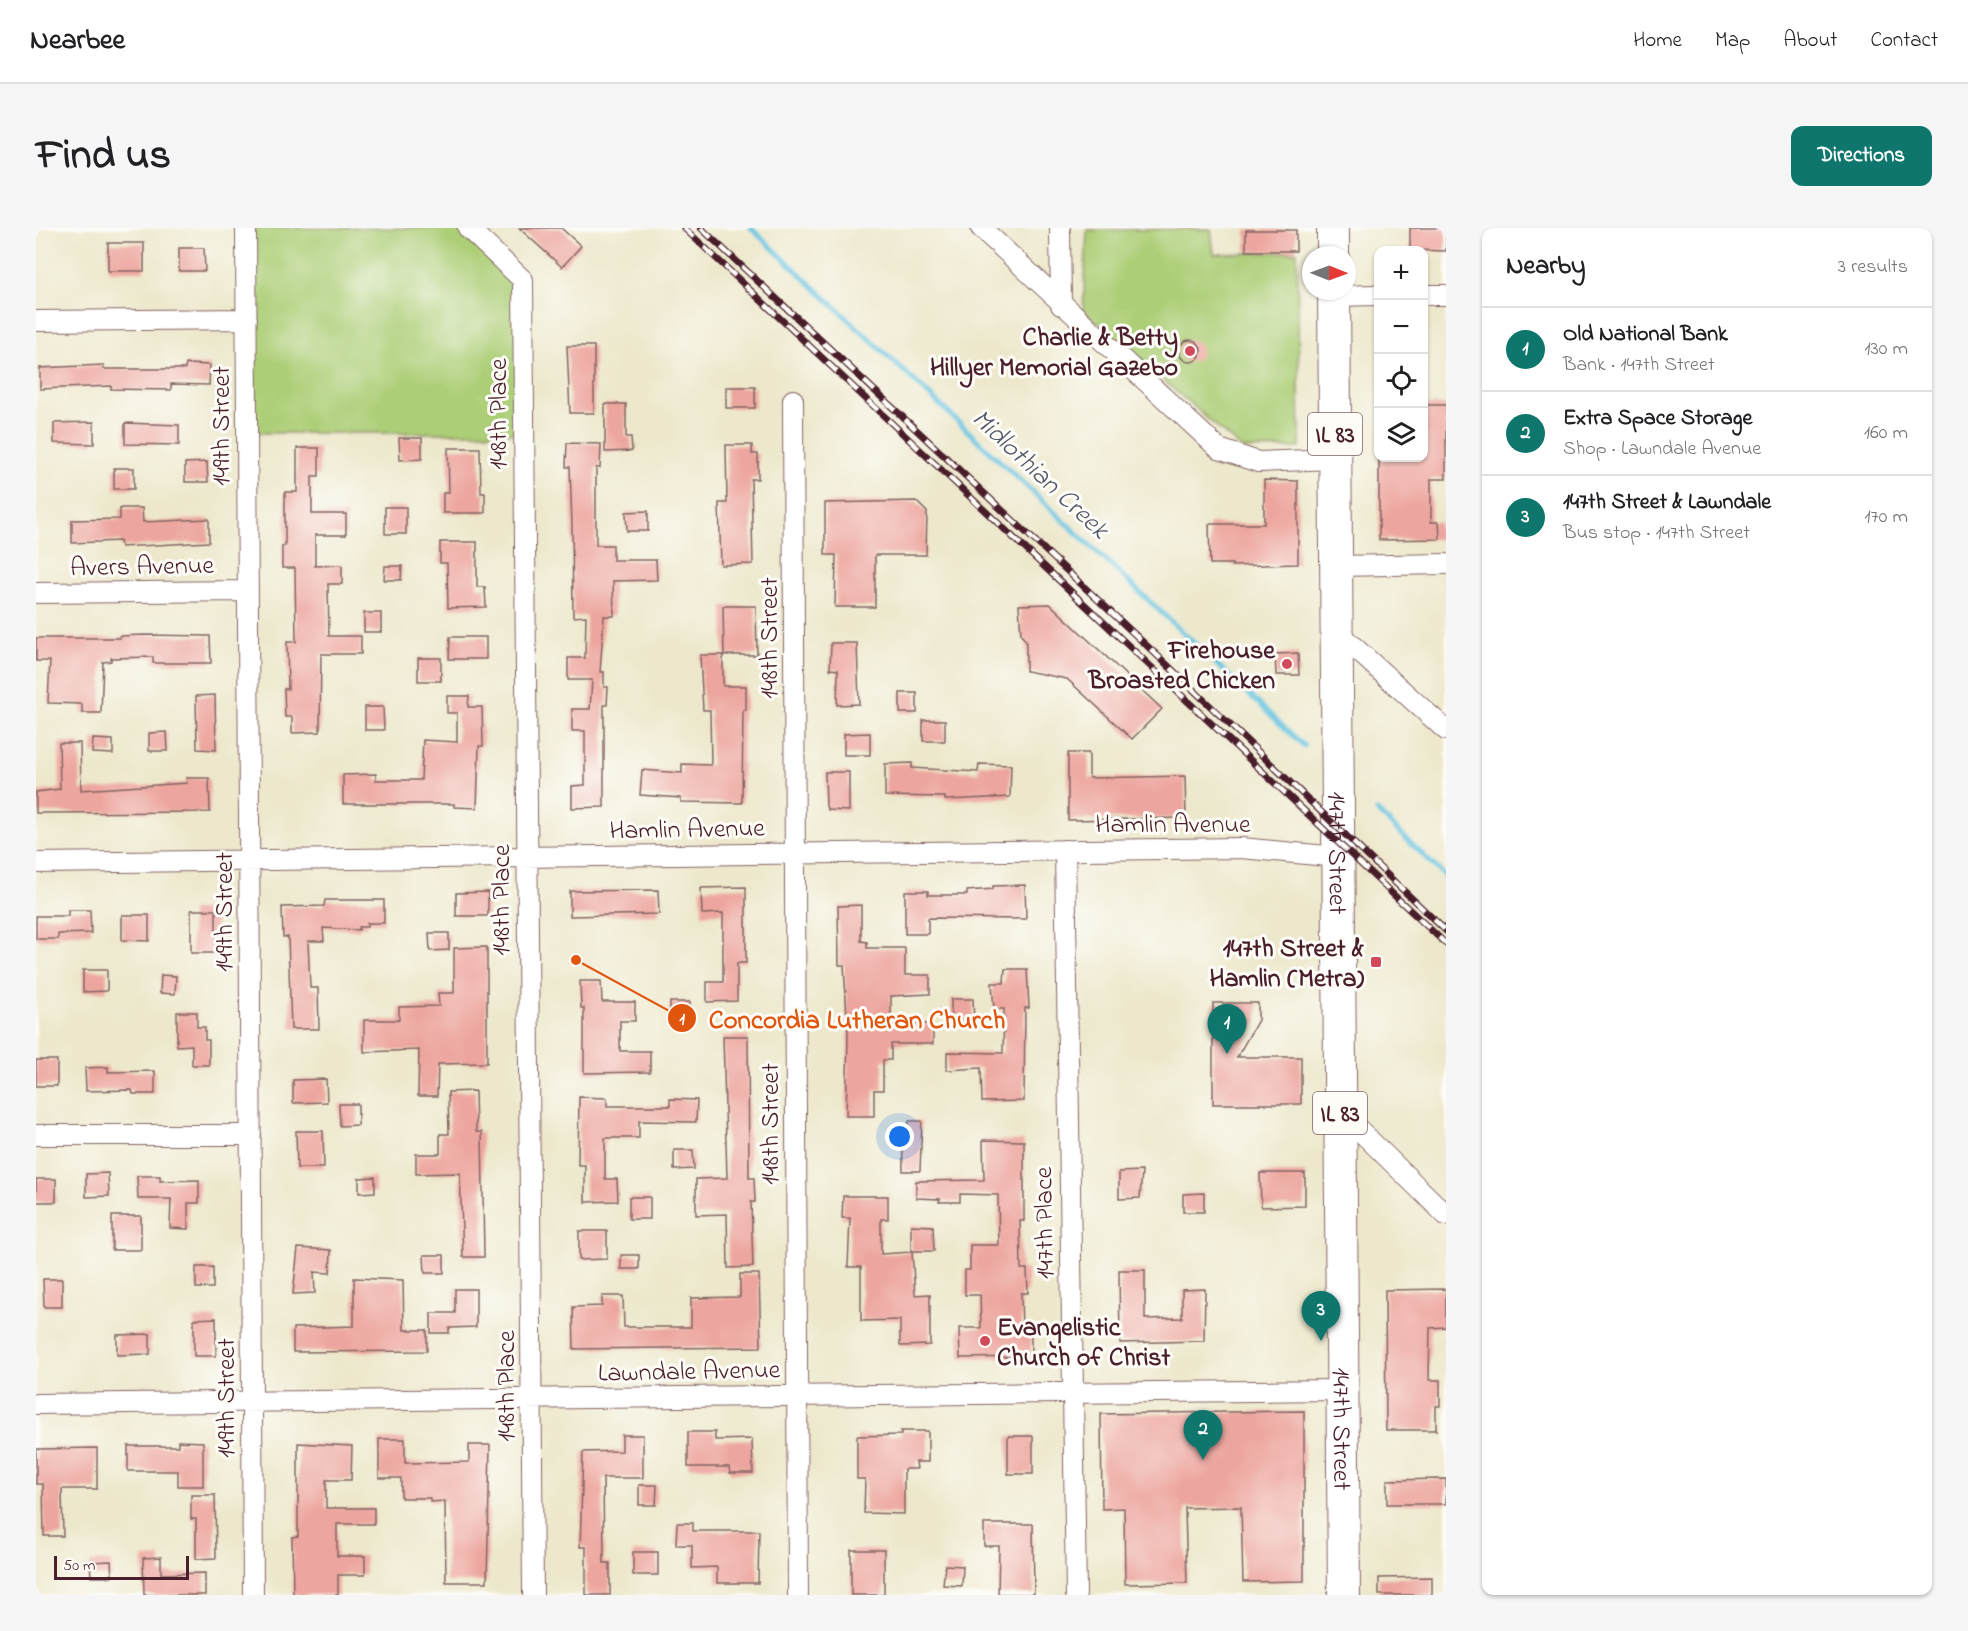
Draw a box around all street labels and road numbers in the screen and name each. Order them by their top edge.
street label: 148th Place [481,358,519,470]
street label: 149th Street [204,366,242,486]
road number: IL 83 [1308,413,1362,455]
street label: Avers Avenue [70,548,215,588]
street label: 148th Street [752,577,790,699]
street label: 147th Street [1316,791,1355,915]
street label: Hamlin Avenue [1095,807,1251,845]
street label: Hamlin Avenue [609,811,765,851]
street label: 148th Place [484,844,522,956]
street label: 149th Street [207,852,245,972]
street label: 148th Street [753,1063,791,1185]
road number: IL 83 [1313,1092,1367,1134]
street label: 147th Place [1026,1166,1066,1279]
street label: 148th Place [489,1330,527,1442]
street label: 149th Street [209,1338,247,1458]
street label: Lawndale Avenue [598,1352,781,1394]
street label: 147th Street [1320,1367,1359,1491]

